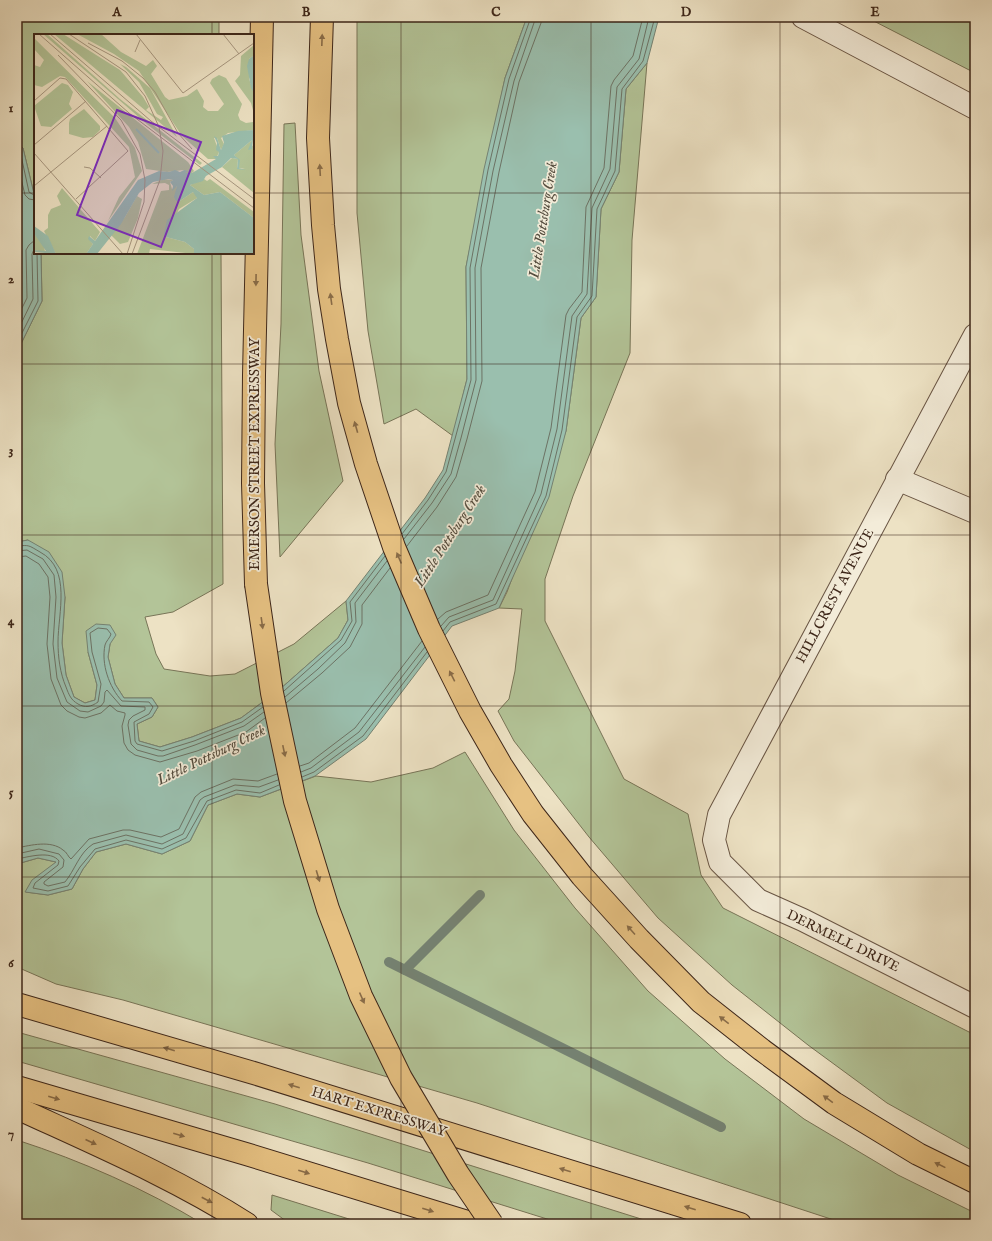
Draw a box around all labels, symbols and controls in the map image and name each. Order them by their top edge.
text: A [112,4,123,21]
text: B [302,4,311,21]
text: C [491,4,501,21]
text: D [681,4,692,21]
text: E [870,4,880,21]
inset map [34,34,254,254]
one-way arrow [318,34,325,46]
text: 1 [9,100,14,117]
water label: Little Pottsburg Creek [524,160,563,281]
one-way arrow [317,163,323,176]
text: 2 [8,271,14,288]
one-way arrow [252,274,259,286]
one-way arrow [328,293,334,305]
street label: EMERSON STREET EXPRESSWAY [246,336,264,570]
one-way arrow [352,420,358,433]
text: 3 [9,442,14,459]
water label: Little Pottsburg Creek [409,481,491,592]
street label: HILLCREST AVENUE [792,525,878,666]
one-way arrow [396,552,402,563]
text: 4 [8,613,15,630]
one-way arrow [259,617,265,629]
one-way arrow [449,671,455,682]
water label: Little Pottsburg Creek [153,721,269,791]
one-way arrow [282,745,288,757]
text: 5 [9,784,14,801]
one-way arrow [315,871,321,883]
street label: DERMELL DRIVE [783,906,903,976]
one-way arrow [626,925,636,935]
text: 6 [8,955,14,972]
one-way arrow [359,993,365,1004]
one-way arrow [719,1016,730,1025]
one-way arrow [163,1046,175,1052]
one-way arrow [288,1083,300,1089]
street label: HART EXPRESSWAY [309,1083,450,1142]
one-way arrow [823,1094,834,1103]
one-way arrow [49,1095,61,1101]
text: 7 [8,1126,14,1143]
one-way arrow [173,1132,185,1138]
one-way arrow [85,1139,96,1145]
one-way arrow [934,1162,946,1168]
one-way arrow [559,1167,571,1173]
one-way arrow [298,1169,310,1175]
one-way arrow [201,1196,213,1203]
one-way arrow [683,1205,695,1211]
one-way arrow [422,1207,434,1213]

